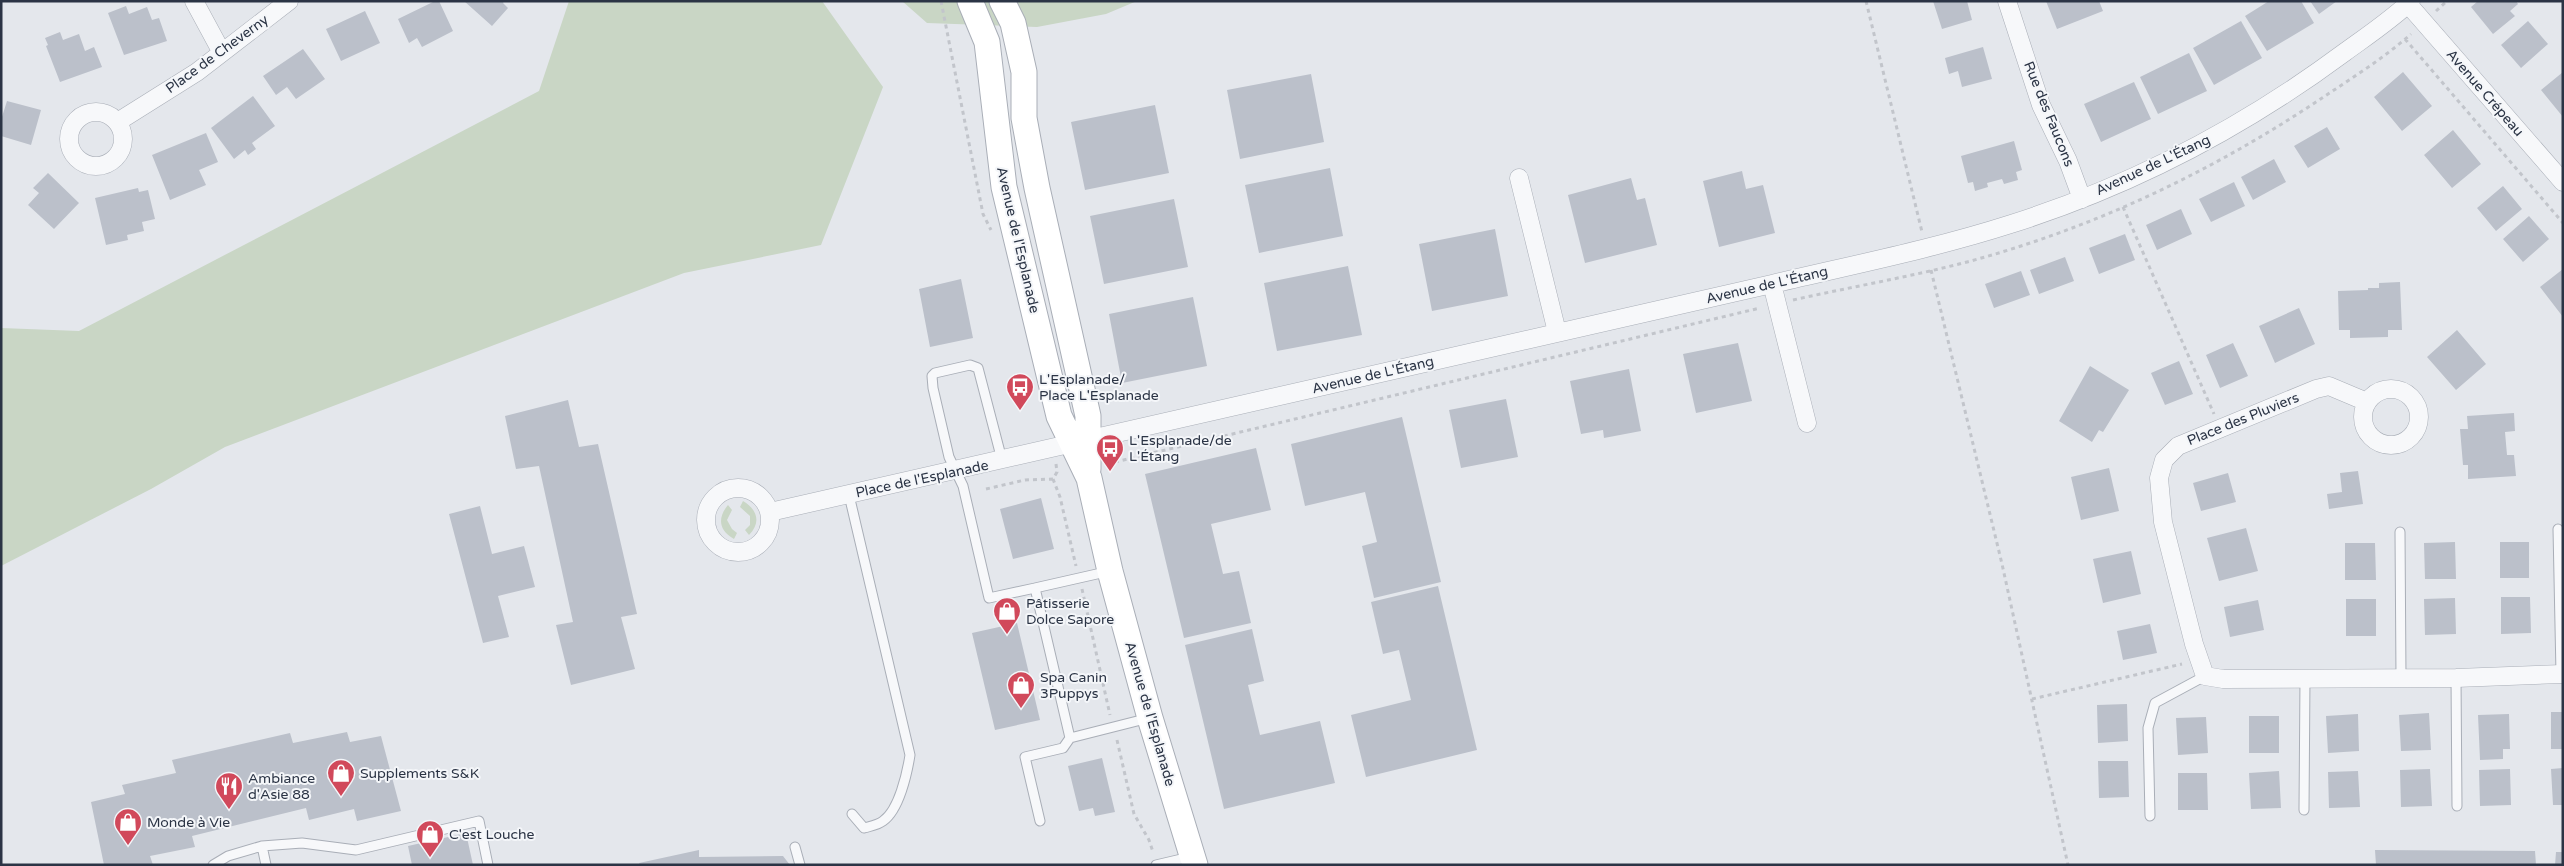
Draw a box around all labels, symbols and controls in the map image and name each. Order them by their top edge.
street label: Place de Cheverny [162,11,272,97]
street label: Avenue Crépeau [2443,46,2527,140]
street label: Rue des Faucons [2020,59,2078,169]
street label: Avenue de L'Étang [2093,131,2213,199]
street label: Avenue de l'Esplanade [993,165,1043,315]
street label: Avenue de L'Étang [1704,263,1830,307]
street label: Avenue de L'Étang [1310,353,1436,397]
place label: L'Esplanade/ Place L'Esplanade [1039,371,1159,404]
bus stop icon: L'Esplanade/ Place L'Esplanade [1005,372,1035,411]
street label: Place des Pluviers [2185,389,2302,449]
place label: L'Esplanade/de L'Étang [1129,432,1232,465]
bus stop icon: L'Esplanade/de L'Étang [1095,433,1125,472]
street label: Place de l'Esplanade [854,457,990,501]
place label: Pâtisserie Dolce Sapore [1026,595,1114,628]
shop icon: Pâtisserie Dolce Sapore [992,596,1022,635]
street label: Avenue de l'Esplanade [1121,640,1179,788]
place label: Spa Canin 3Puppys [1040,669,1107,702]
shop icon: Spa Canin 3Puppys [1006,670,1036,709]
shop icon: Supplements S&K [326,758,356,797]
place label: Supplements S&K [360,765,479,782]
place label: Ambiance d'Asie 88 [248,770,315,803]
restaurant icon: Ambiance d'Asie 88 [214,771,244,810]
shop icon: Monde à Vie [113,807,143,846]
place label: Monde à Vie [147,814,230,831]
shop icon: C'est Louche [415,819,445,858]
place label: C'est Louche [449,826,535,843]

